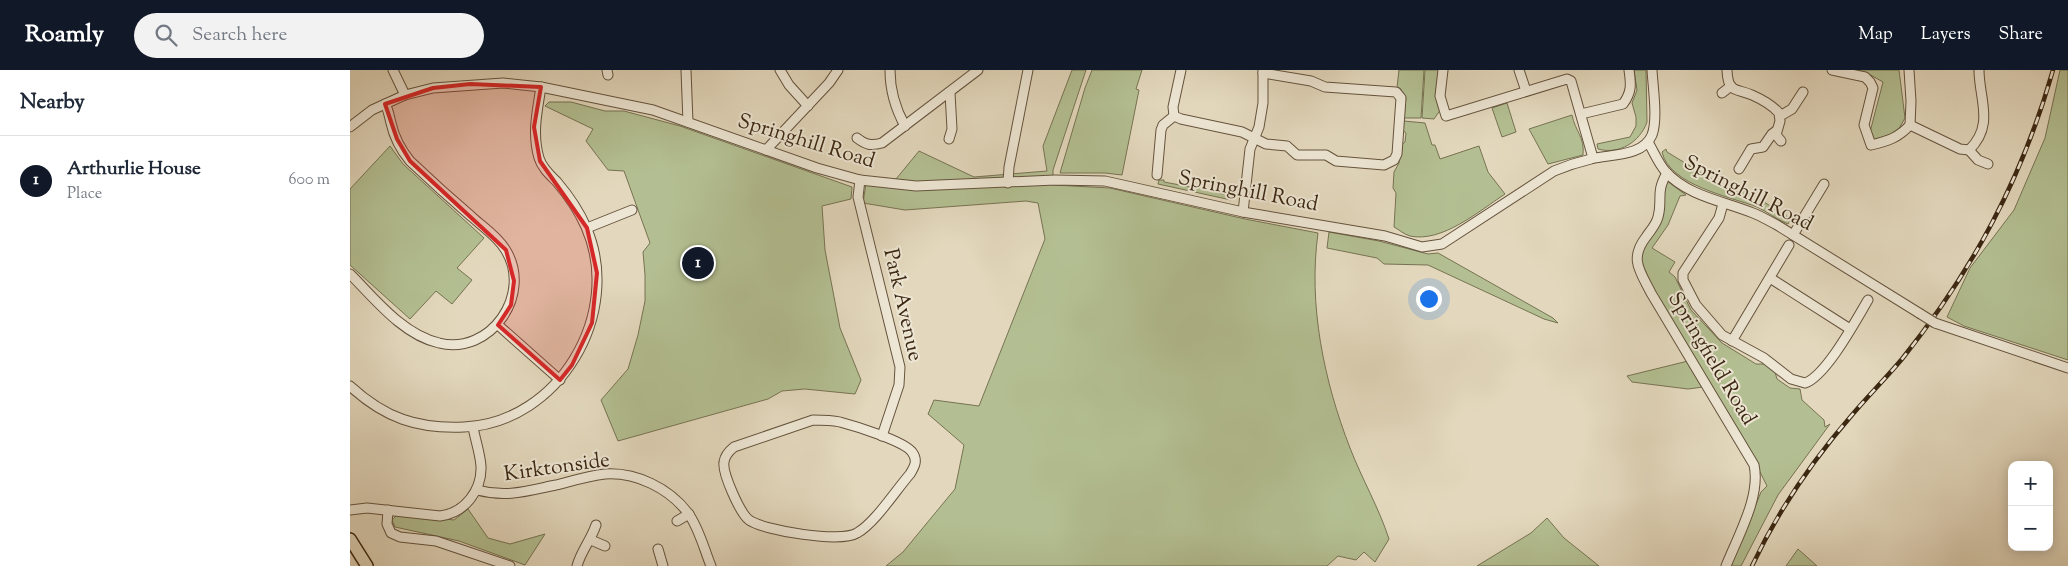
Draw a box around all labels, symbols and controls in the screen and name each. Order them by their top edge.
search box [134,13,484,58]
text: Roamly [25,18,104,52]
icon: search [152,21,180,49]
text: Search here [192,22,287,49]
text: Map [1858,22,1893,48]
text: Layers [1921,22,1971,48]
text: Share [1999,22,2043,48]
text: Nearby [20,88,85,118]
street label: Springhill Road [734,107,878,177]
street label: Springhill Road [1678,148,1818,240]
text: Arthurlie House [67,156,201,183]
street label: Springhill Road [1175,164,1321,220]
text: 1 [33,169,39,192]
text: 600 m [288,169,330,192]
text: Place [67,183,102,206]
pin: 1 [682,244,714,282]
street label: Park Avenue [874,246,930,364]
your location [1416,286,1442,312]
street label: Springfield Road [1659,287,1763,431]
street label: Kirktonside [502,446,612,490]
map controls [2008,461,2053,551]
button: + [2008,461,2053,506]
button: − [2008,506,2053,551]

